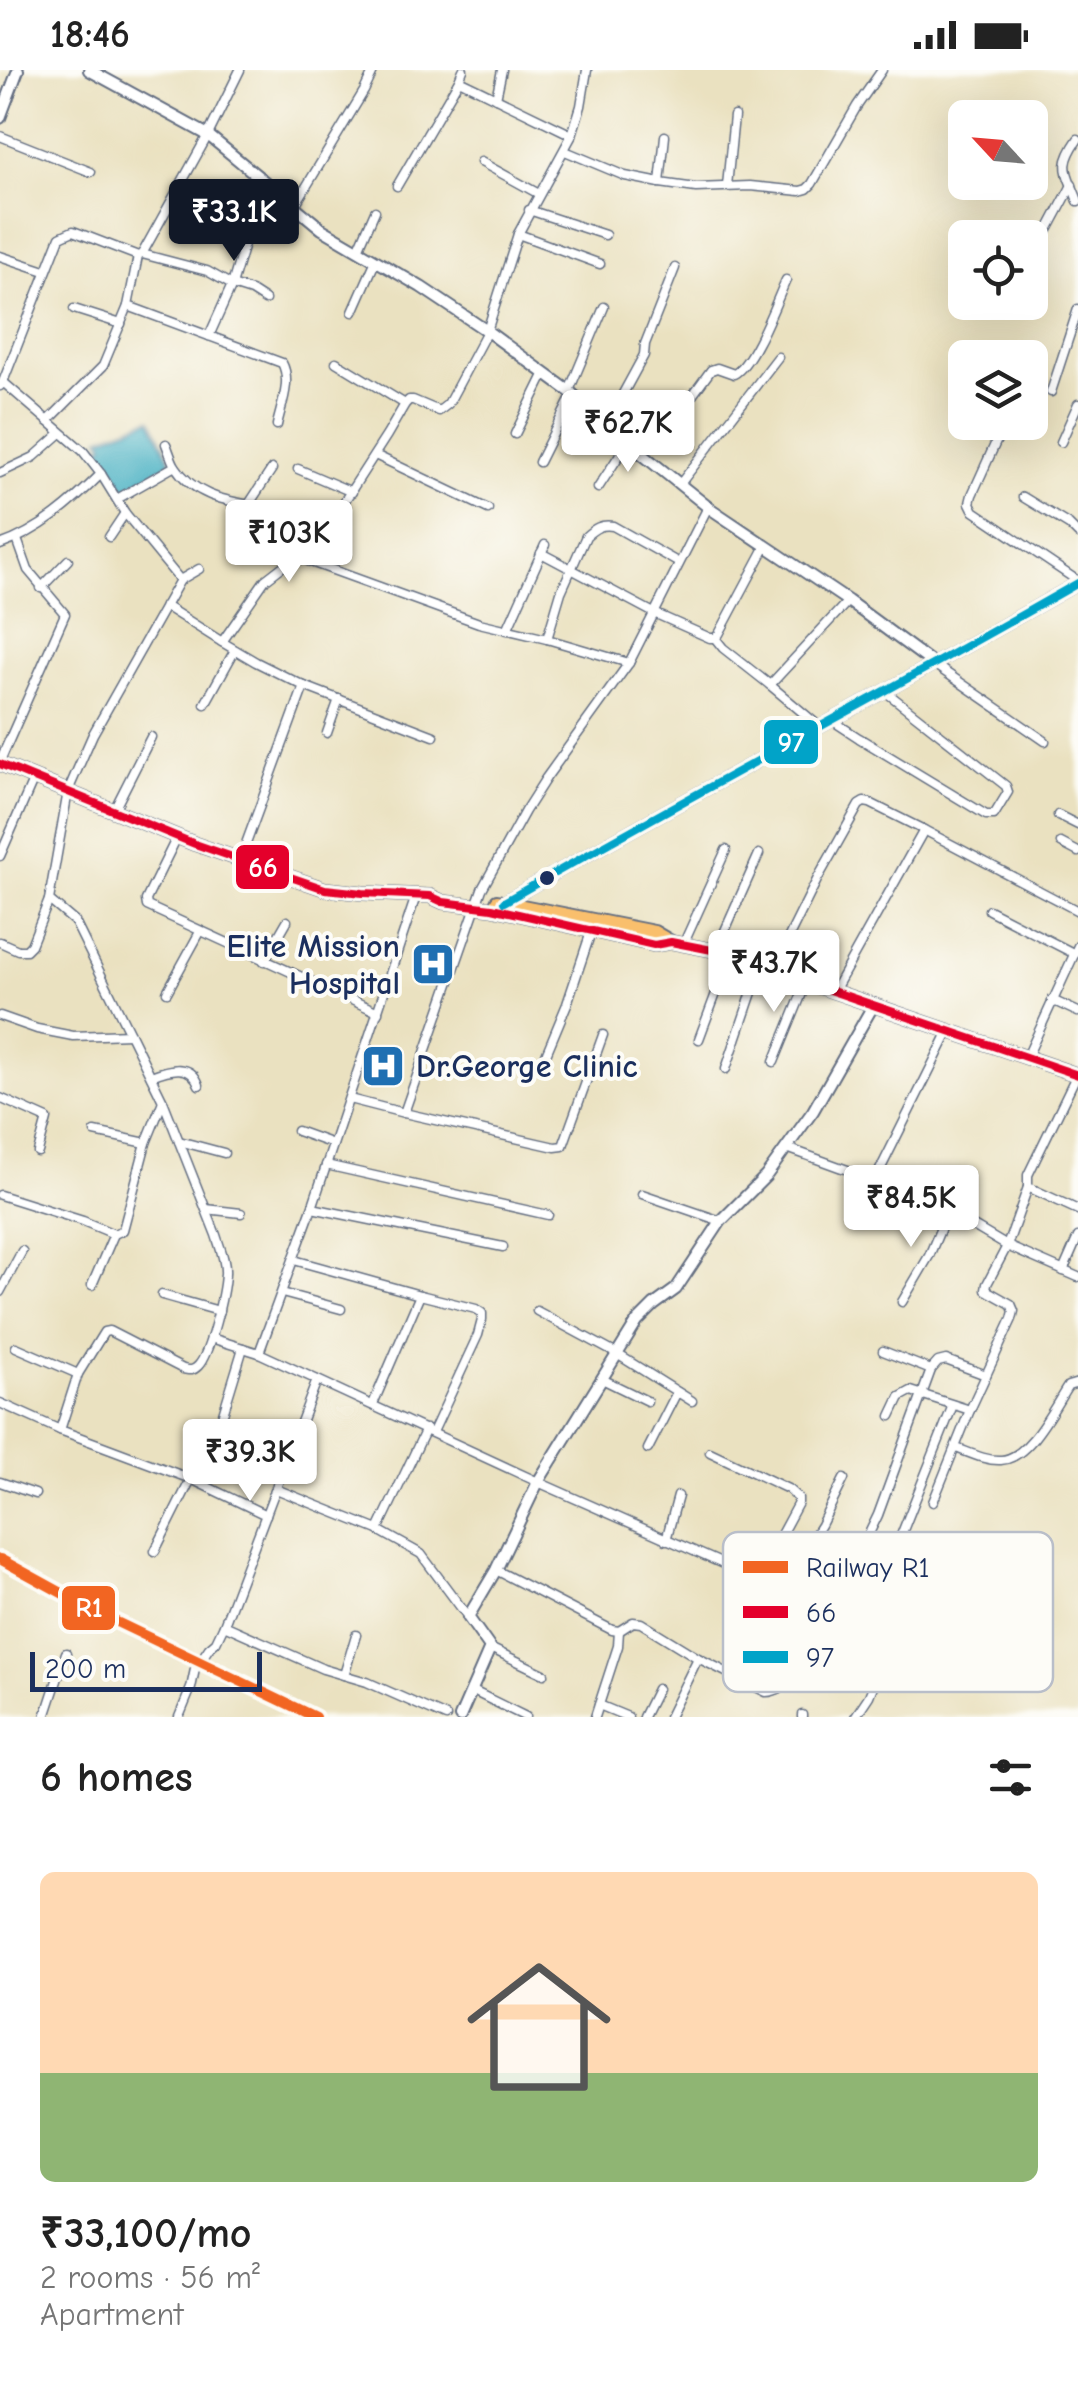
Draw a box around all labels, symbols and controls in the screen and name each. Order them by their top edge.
text: 18:46 [50,13,130,57]
north arrow [948,100,1048,200]
map controls [948,100,1048,440]
pin: ₹33.1K [153,179,315,264]
text: ₹33.1K [191,193,277,230]
button: locate [948,220,1048,320]
button: layers [948,340,1048,440]
pin: ₹62.7K [547,390,709,475]
text: ₹62.7K [583,404,673,441]
pin: ₹103K [219,500,359,585]
text: ₹103K [248,514,330,551]
line badge: 97 [762,718,820,766]
text: 97 [777,727,805,759]
line badge: 66 [234,843,291,891]
text: 66 [248,852,278,884]
unlabelled marker [537,868,557,888]
place label: Elite Mission Hospital [226,928,400,1002]
pin: ₹43.7K [693,930,855,1015]
hospital icon: Elite Mission Hospital [410,941,456,987]
text: ₹43.7K [730,944,818,981]
hospital icon: Dr.George Clinic [360,1043,406,1089]
place label: Dr.George Clinic [416,1048,638,1085]
pin: ₹84.5K [830,1165,992,1250]
text: ₹84.5K [866,1179,956,1216]
pin: ₹39.3K [169,1419,331,1504]
text: ₹39.3K [205,1433,295,1470]
legend [723,1532,1053,1692]
text: Railway R1 [806,1552,930,1584]
line badge: R1 [60,1584,117,1632]
text: R1 [75,1592,103,1624]
text: 66 [806,1597,836,1629]
text: 97 [806,1642,834,1674]
scale bar [30,1647,262,1692]
text: 200 m [45,1653,126,1685]
icon: filters [983,1750,1038,1805]
text: 6 homes [40,1753,193,1802]
icon: home [449,1937,629,2117]
text: ₹33,100/mo [40,2209,252,2258]
text: 2 rooms · 56 m² [40,2259,260,2296]
text: Apartment [40,2296,183,2333]

